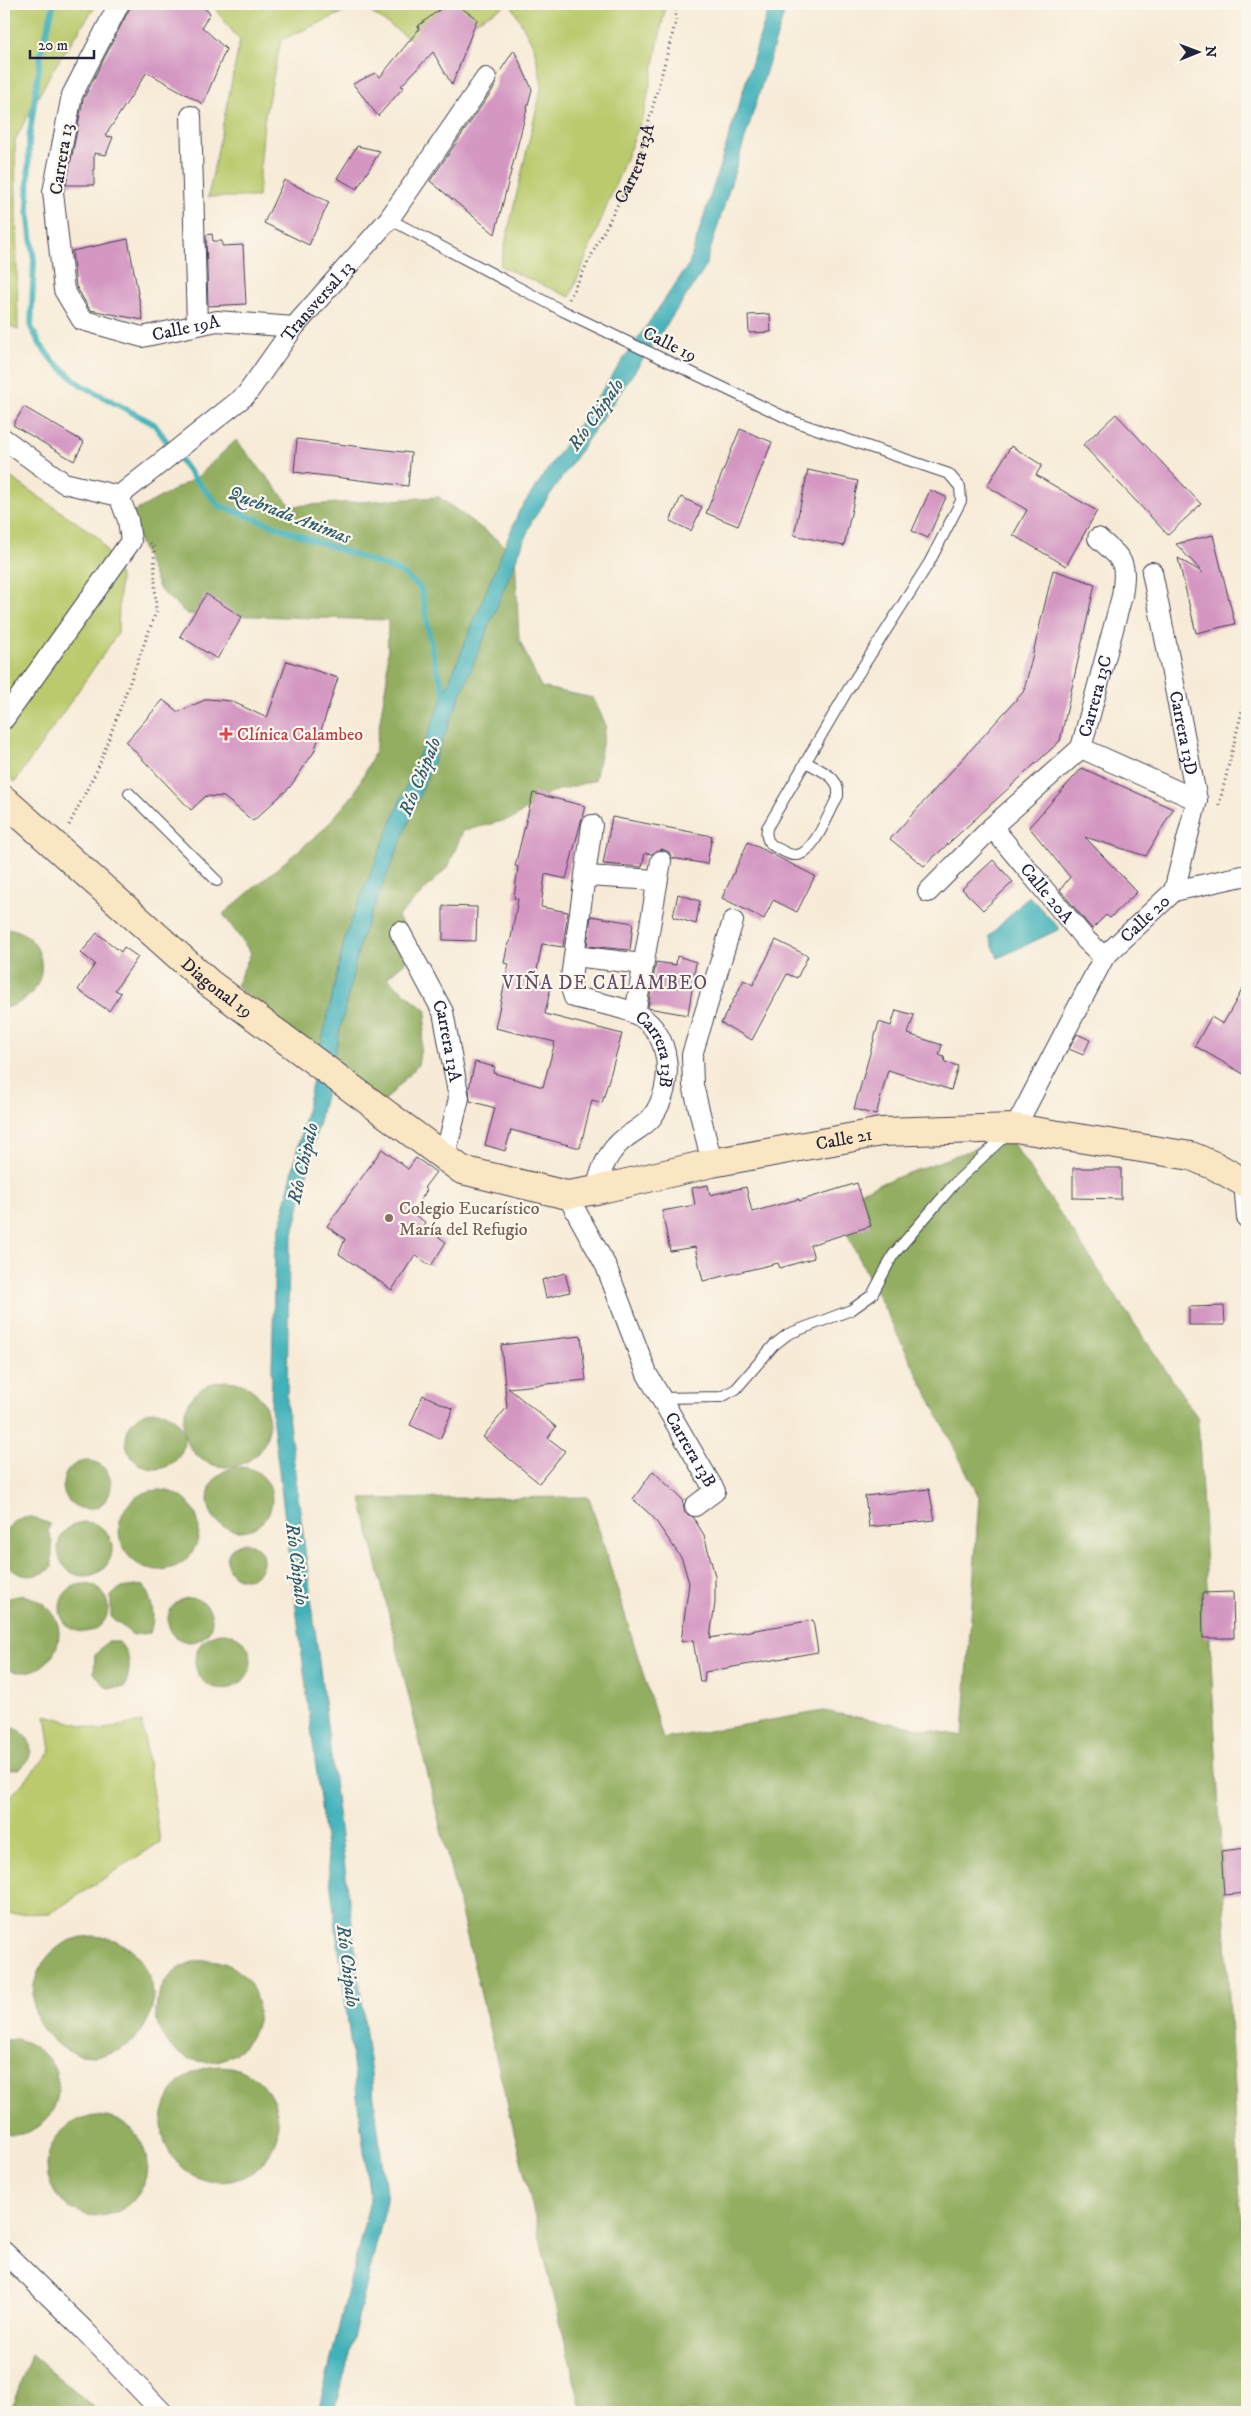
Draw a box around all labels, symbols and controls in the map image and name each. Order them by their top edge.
scale bar [30,28,94,60]
north arrow [1174,28,1224,78]
text: 20 m [38,36,68,55]
text: N [1201,46,1219,58]
street label: Carrera 13A [610,121,660,207]
street label: Carrera 13 [45,122,78,196]
street label: Transversal 13 [277,257,359,347]
street label: Calle 19A [150,311,222,347]
street label: Calle 19 [639,322,700,367]
water label: Río Chipalo [563,374,630,457]
water label: Quebrada Animas [225,481,355,550]
street label: Carrera 13C [1074,653,1118,740]
street label: Carrera 13D [1164,689,1202,777]
place label: Clínica Calambeo [237,724,363,746]
marker: Clínica Calambeo [219,727,233,741]
water label: Río Chipalo [394,734,447,820]
street label: Calle 20A [1015,859,1078,929]
street label: Calle 20 [1116,890,1175,948]
street label: Diagonal 19 [176,953,257,1023]
district label: VIÑA DE CALAMBEO [501,970,708,995]
street label: Carrera 13A [426,996,466,1084]
street label: Carrera 13B [631,1006,677,1089]
water label: Río Chipalo [283,1120,325,1207]
street label: Calle 21 [814,1124,874,1156]
place label: Colegio Eucarístico María del Refugio [399,1198,540,1241]
marker: Colegio Eucarístico María del Refugio [383,1212,395,1224]
street label: Carrera 13B [660,1409,721,1492]
water label: Río Chipalo [279,1521,313,1607]
water label: Río Chipalo [330,1923,364,2009]

